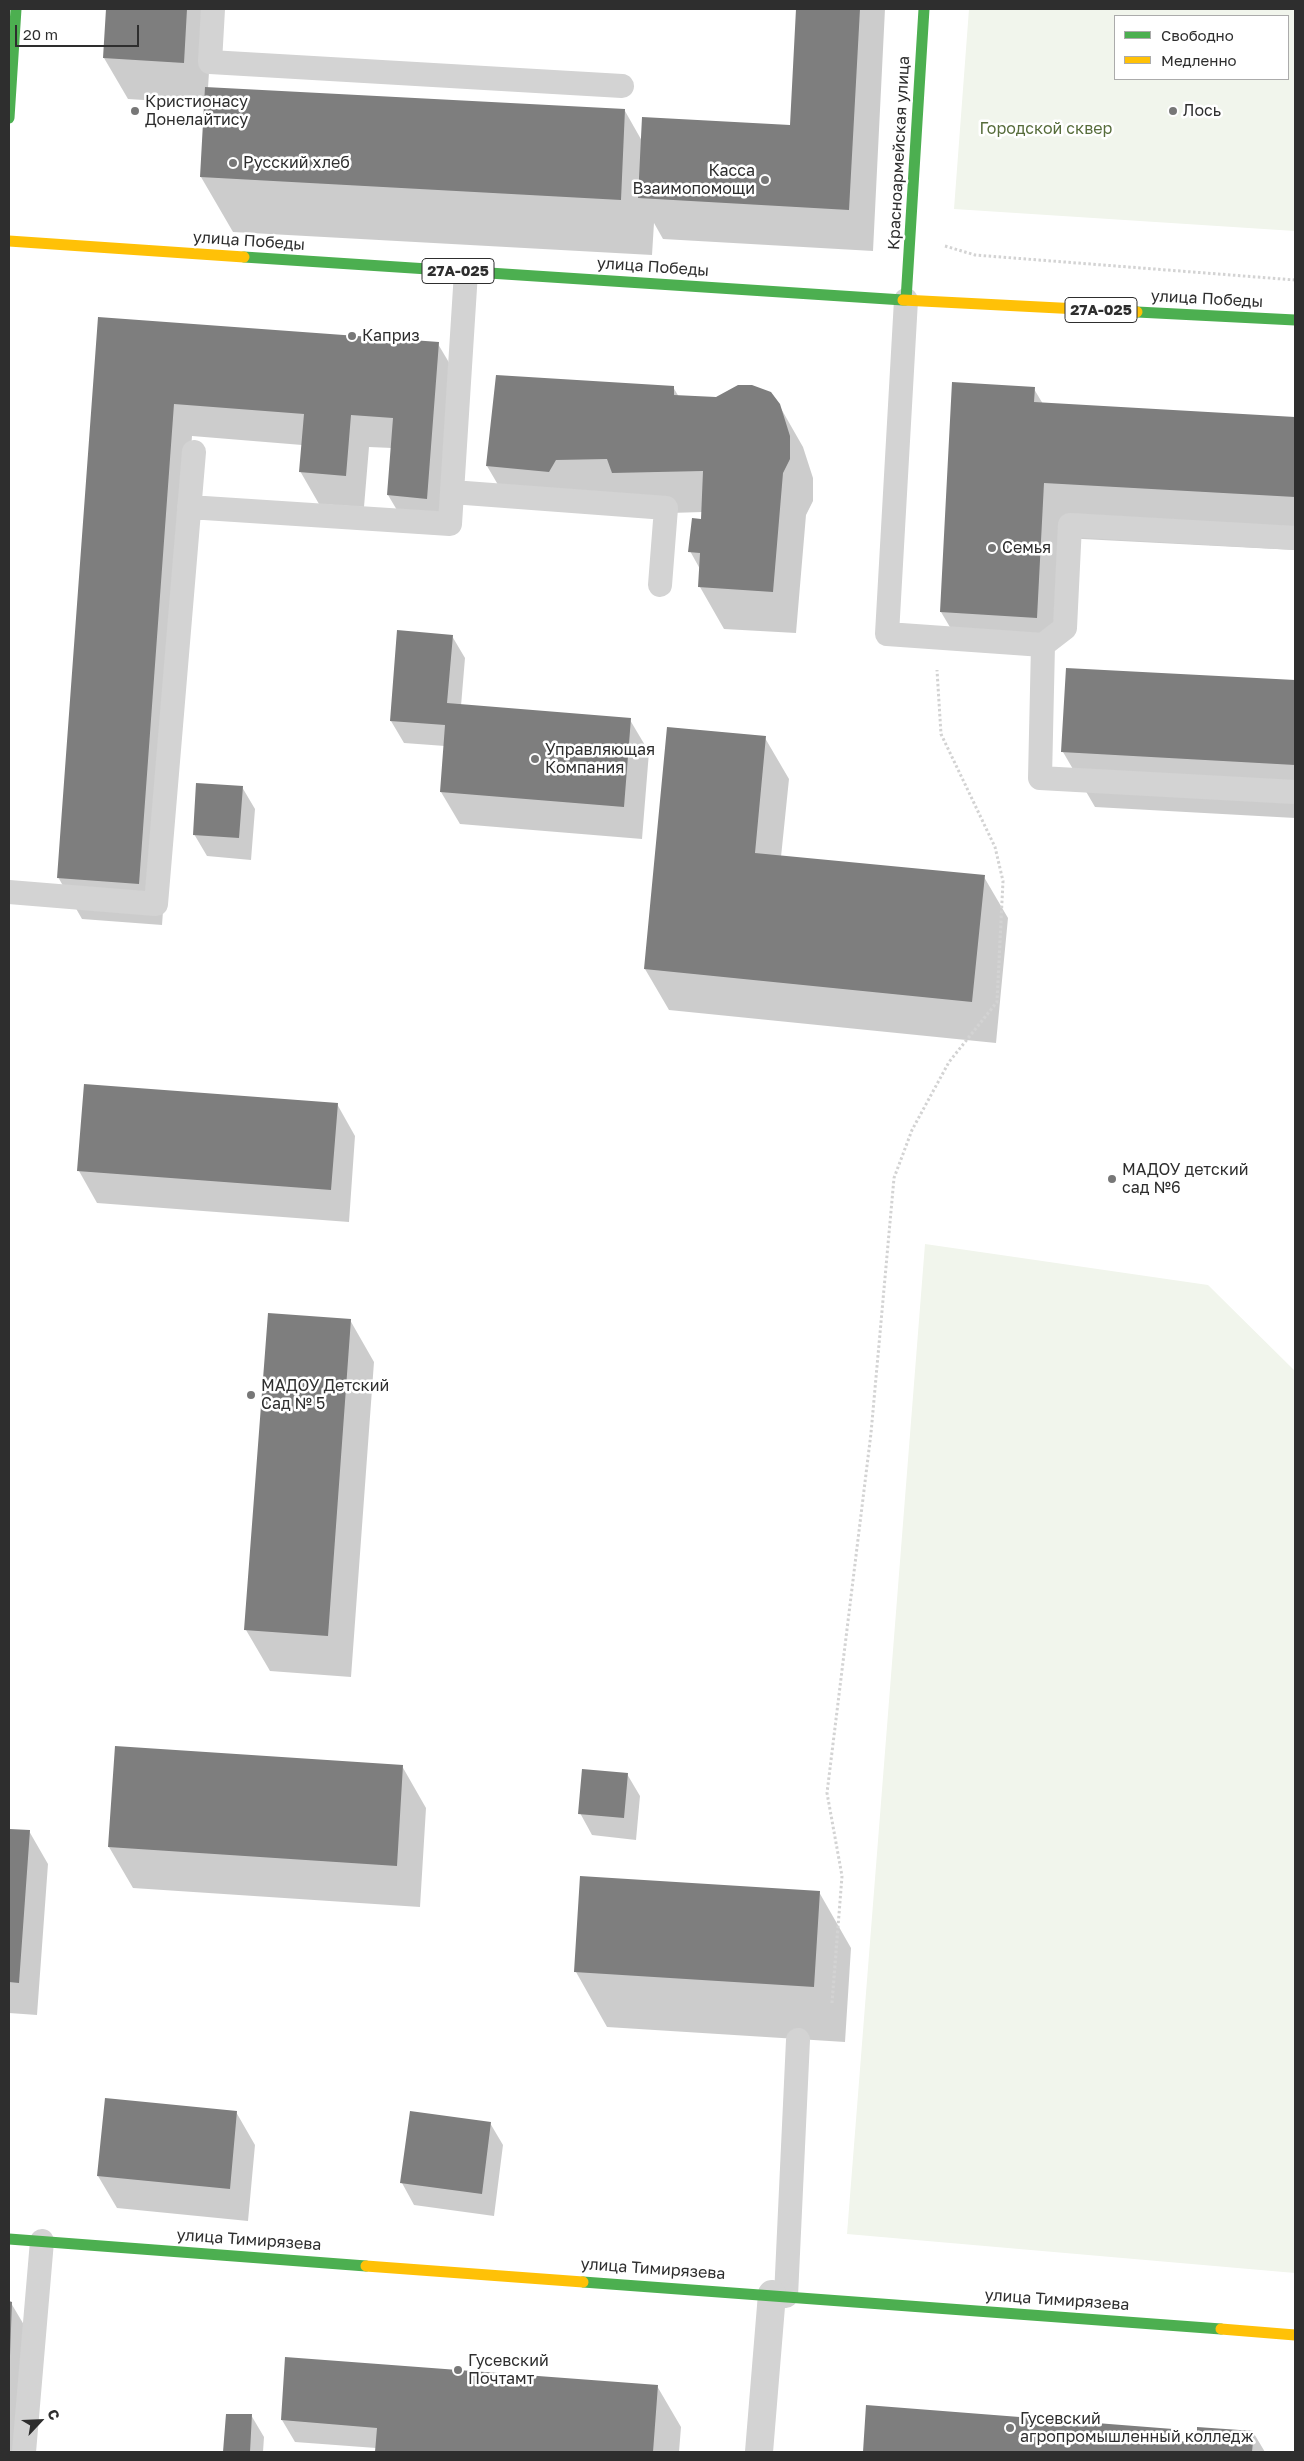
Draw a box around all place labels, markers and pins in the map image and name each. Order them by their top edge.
place label: Кристионасу Донелайтису [145,92,248,130]
place label: Лось [1183,101,1221,121]
marker: Кристионасу Донелайтису [129,105,141,117]
marker: Лось [1167,105,1179,117]
place label: Русский хлеб [243,153,350,173]
marker: Русский хлеб [227,157,239,169]
place label: Касса Взаимопомощи [632,161,755,199]
marker: Касса Взаимопомощи [759,174,771,186]
place label: Каприз [362,326,420,346]
marker: Каприз [346,330,358,342]
place label: Семья [1002,538,1051,558]
marker: Семья [986,542,998,554]
place label: Управляющая Компания [545,740,655,778]
marker: Управляющая Компания [529,753,541,765]
place label: МАДОУ детский сад №6 [1122,1160,1248,1198]
marker: МАДОУ детский сад №6 [1106,1173,1118,1185]
place label: МАДОУ Детский Сад № 5 [261,1376,389,1414]
marker: МАДОУ Детский Сад № 5 [245,1389,257,1401]
place label: Гусевский Почтамт [468,2351,549,2389]
marker: Гусевский Почтамт [452,2364,464,2376]
place label: Гусевский агропромышленный колледж [1020,2409,1253,2447]
marker: Гусевский агропромышленный колледж [1004,2422,1016,2434]

